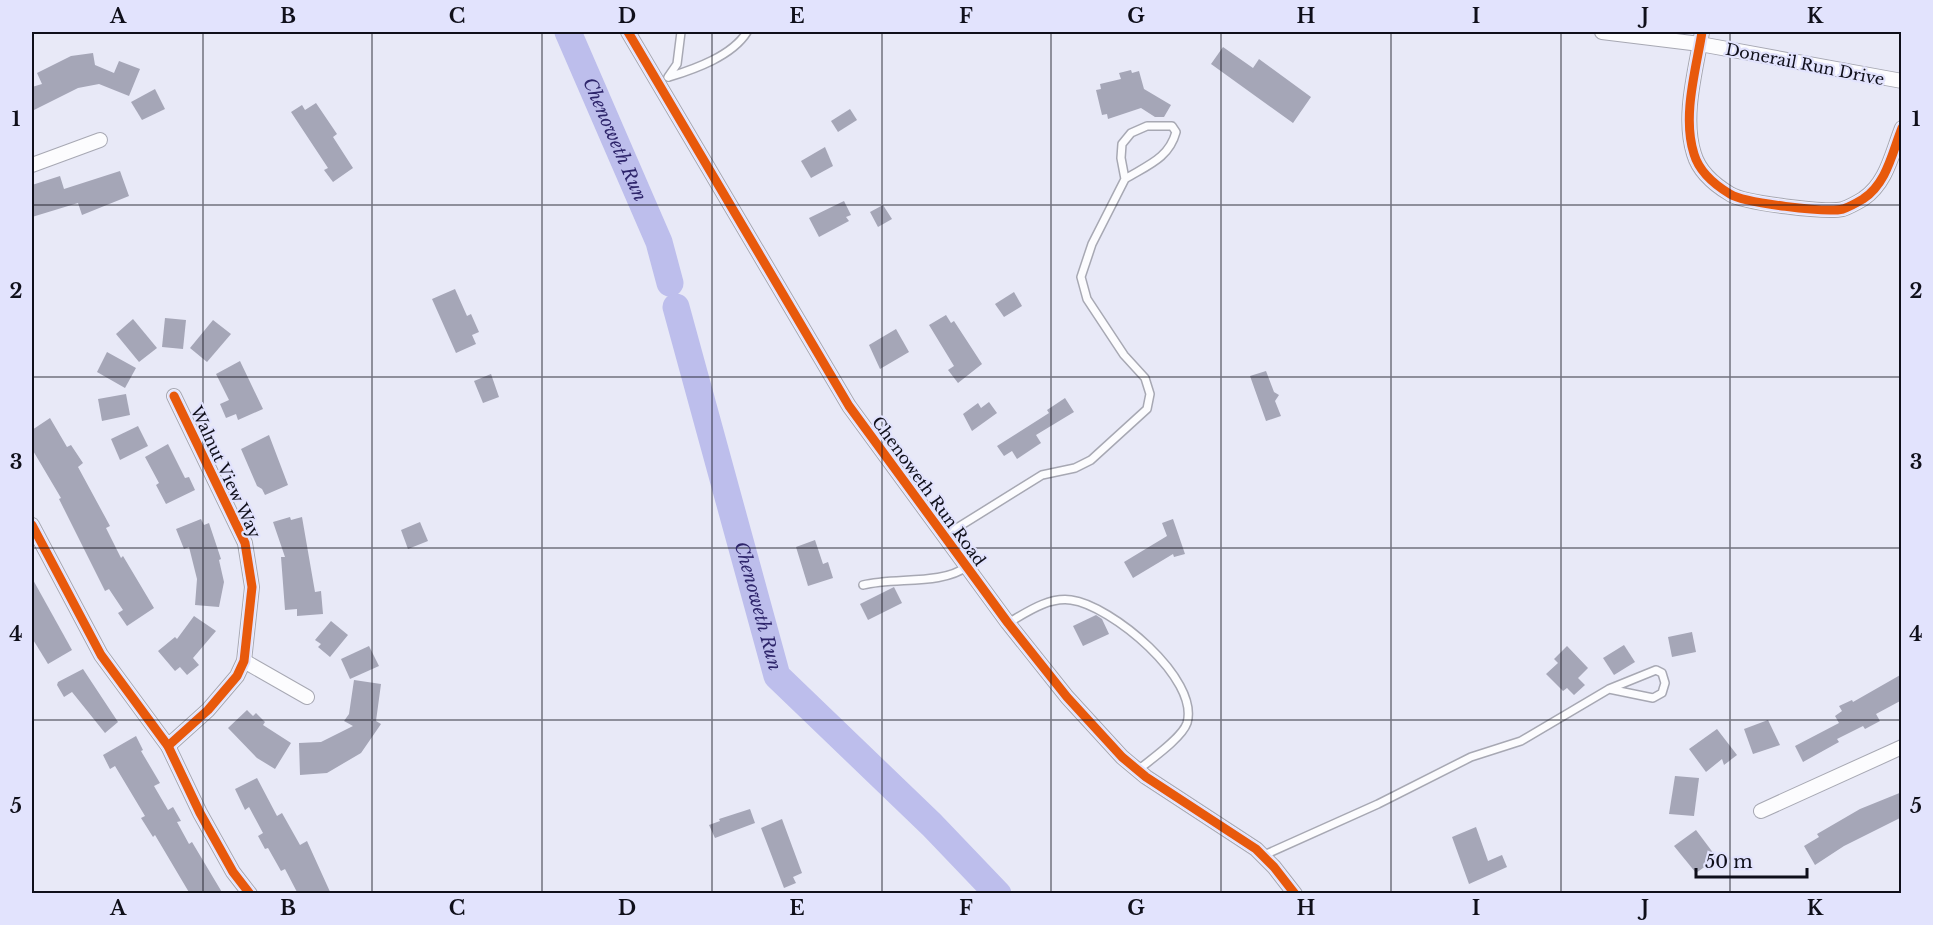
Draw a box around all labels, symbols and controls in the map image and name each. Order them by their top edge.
text: A [109,4,127,28]
text: B [280,4,296,28]
text: C [449,4,465,28]
text: D [618,4,636,28]
text: E [789,4,805,28]
text: F [959,4,973,28]
text: G [1127,4,1145,28]
text: H [1297,4,1316,28]
text: I [1472,4,1480,28]
text: J [1637,4,1649,28]
text: K [1807,4,1824,28]
street label: Donerail Run Drive [1724,39,1886,89]
water label: Chenoweth Run [578,74,651,205]
text: 1 [12,107,21,131]
text: 1 [1912,107,1921,131]
text: 2 [9,279,23,303]
text: 2 [1909,279,1923,303]
street label: Walnut View Way [186,402,266,542]
street label: Chenoweth Run Road [868,412,990,570]
text: 3 [10,450,22,474]
text: 3 [1910,450,1922,474]
water label: Chenoweth Run [730,539,786,673]
text: 4 [9,622,23,646]
text: 4 [1909,622,1923,646]
text: 5 [10,794,22,818]
text: 5 [1910,794,1922,818]
scale bar [1696,841,1807,879]
text: 50 m [1705,851,1753,873]
text: A [109,896,127,920]
text: B [280,896,296,920]
text: C [449,896,465,920]
text: D [618,896,636,920]
text: E [789,896,805,920]
text: F [959,896,973,920]
text: G [1127,896,1145,920]
text: H [1297,896,1316,920]
text: I [1472,896,1480,920]
text: J [1637,896,1649,920]
text: K [1807,896,1824,920]

